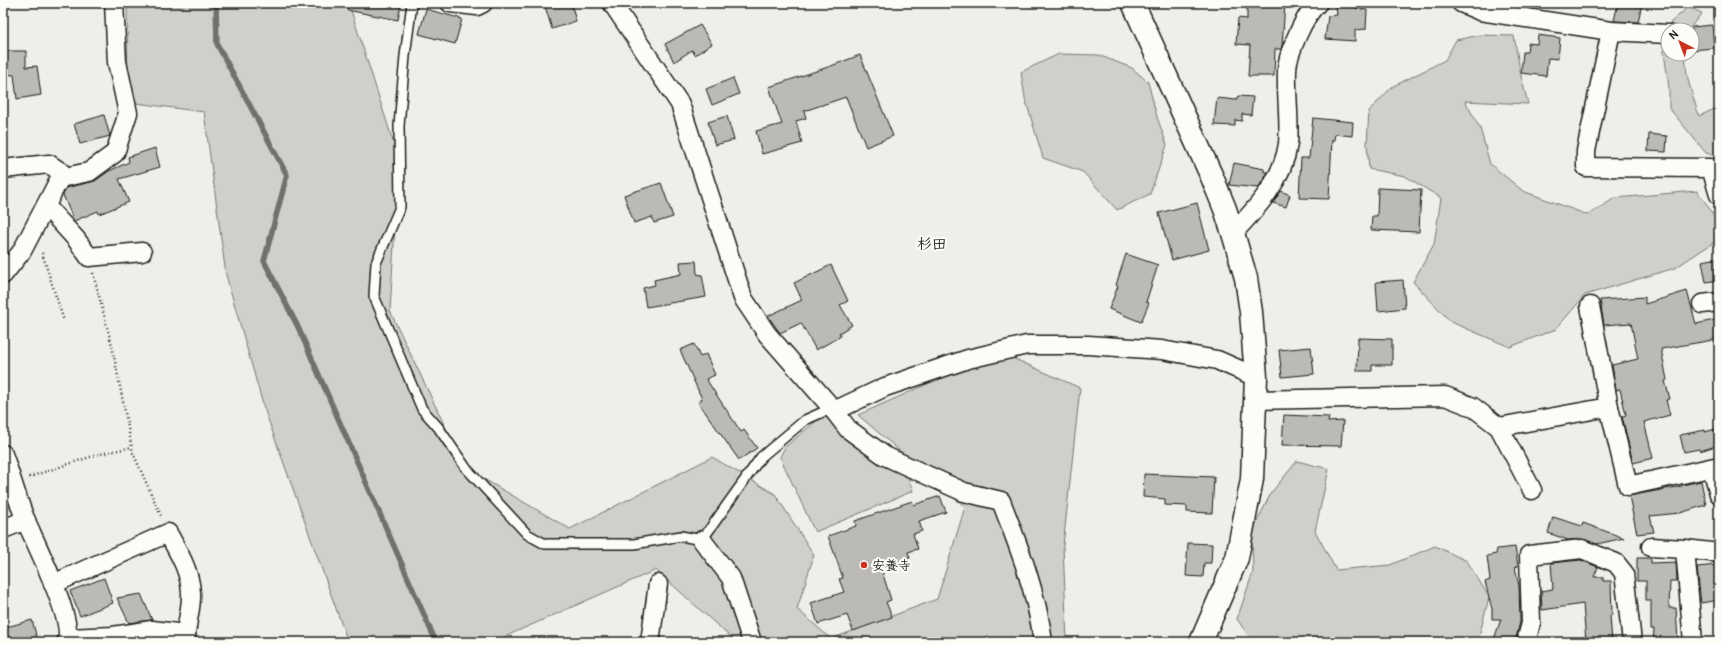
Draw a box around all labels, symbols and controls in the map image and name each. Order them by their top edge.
north arrow [1660,22,1700,62]
text: N [1667,27,1681,42]
district label: 杉田 [917,235,947,254]
place label: 安養寺 [872,558,911,574]
marker: 安養寺 [859,560,869,570]

